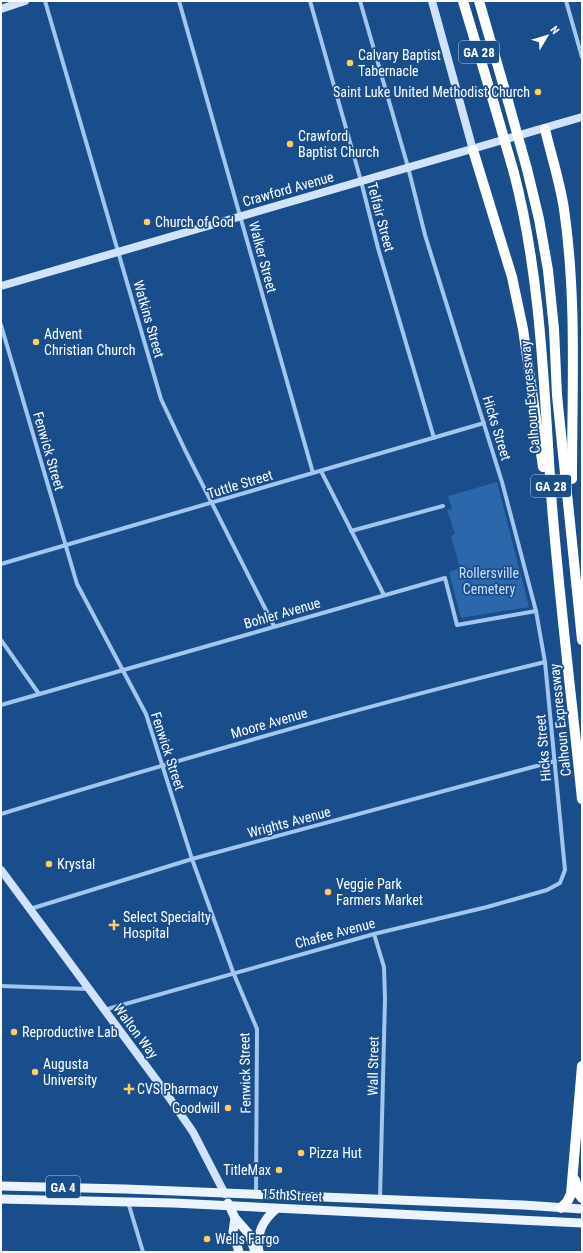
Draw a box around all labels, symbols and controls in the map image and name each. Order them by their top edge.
north arrow [527,16,567,56]
text: N [547,23,562,37]
road number: GA 28 [459,41,499,63]
place label: Calvary Baptist Tabernacle [358,47,441,79]
marker: Calvary Baptist Tabernacle [345,58,355,68]
place label: Saint Luke United Methodist Church [333,84,530,100]
marker: Saint Luke United Methodist Church [533,87,543,97]
place label: Crawford Baptist Church [298,128,379,160]
marker: Crawford Baptist Church [285,139,295,149]
street label: Crawford Avenue [241,168,336,210]
street label: Telfair Street [364,181,398,253]
place label: Church of God [155,214,234,230]
marker: Church of God [142,217,152,227]
street label: Walker Street [246,219,280,295]
street label: Watkins Street [130,278,168,360]
place label: Advent Christian Church [44,326,135,358]
marker: Advent Christian Church [31,337,41,347]
street label: Calhoun Expressway [517,340,543,454]
street label: Hicks Street [480,394,514,462]
street label: Fenwick Street [30,410,68,492]
street label: Tuttle Street [205,466,275,502]
road number: GA 28 [531,475,571,497]
park label: Rollersville Cemetery [459,565,520,597]
street label: Bohler Avenue [242,594,323,632]
street label: Calhoun Expressway [546,663,574,777]
street label: Moore Avenue [229,704,310,742]
street label: Fenwick Street [148,710,188,792]
street label: Hicks Street [532,714,554,782]
street label: Wrights Avenue [246,803,333,841]
place label: Krystal [57,856,95,872]
marker: Krystal [44,859,54,869]
place label: Veggie Park Farmers Market [336,876,423,908]
marker: Veggie Park Farmers Market [323,887,333,897]
place label: Select Specialty Hospital [123,909,211,941]
street label: Chafee Avenue [293,915,377,951]
marker: Select Specialty Hospital [108,919,120,931]
street label: Walton Way [110,1001,162,1062]
place label: Reproductive Lab [22,1024,118,1040]
marker: Reproductive Lab [9,1027,19,1037]
street label: Fenwick Street [236,1032,254,1114]
street label: Wall Street [364,1036,382,1096]
place label: Augusta University [43,1056,97,1088]
marker: Augusta University [30,1067,40,1077]
place label: CVS Pharmacy [137,1081,218,1097]
marker: CVS Pharmacy [124,1084,134,1094]
place label: Goodwill [172,1100,220,1116]
marker: Goodwill [223,1103,233,1113]
place label: Pizza Hut [309,1145,362,1161]
marker: Pizza Hut [296,1148,306,1158]
place label: TitleMax [223,1162,271,1178]
marker: TitleMax [274,1165,284,1175]
road number: GA 4 [46,1176,80,1198]
street label: 15th Street [261,1185,323,1205]
place label: Wells Fargo [215,1231,279,1247]
marker: Wells Fargo [202,1234,212,1244]

